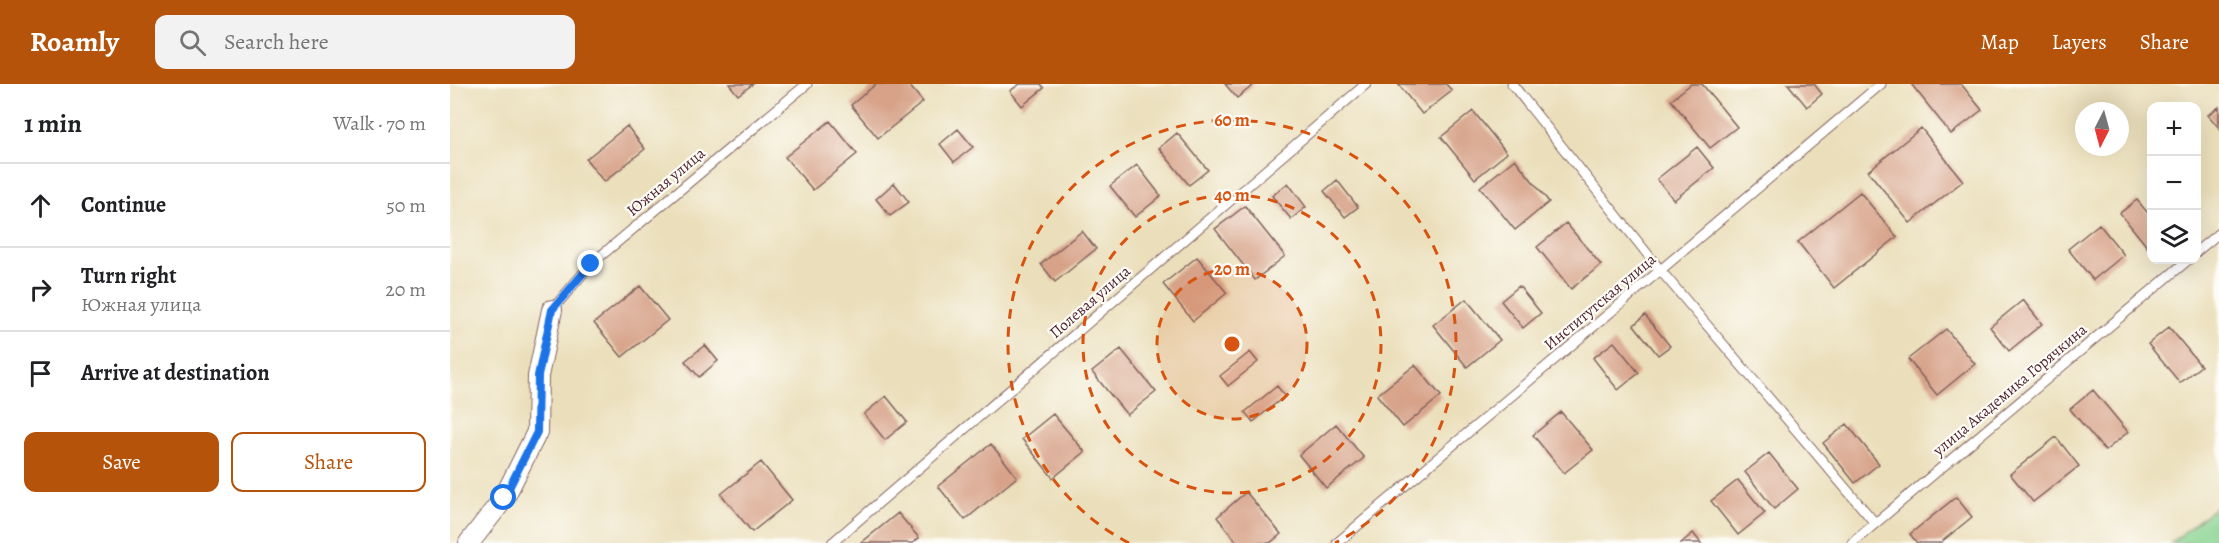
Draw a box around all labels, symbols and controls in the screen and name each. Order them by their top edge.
search box [155,15,575,69]
text: Roamly [30,23,119,61]
icon: search [176,26,209,59]
text: Search here [224,27,329,57]
text: Map [1980,28,2019,56]
text: Layers [2052,28,2107,56]
text: Share [2140,28,2189,56]
north arrow [2075,102,2129,156]
map controls [2147,102,2201,264]
button: + [2147,102,2201,156]
text: 1 min [24,106,82,141]
text: 60 m [1214,108,1250,132]
text: Walk · 70 m [333,110,426,137]
street label: Южная улица [622,142,710,221]
button: − [2147,156,2201,210]
text: 40 m [1214,183,1250,207]
icon: ahead [24,189,57,222]
text: Continue [81,190,166,220]
text: 50 m [386,192,426,219]
button: layers [2147,210,2201,264]
street label: Институтская улица [1539,248,1661,355]
route end [577,250,603,276]
text: 20 m [1214,257,1250,281]
street label: Полевая улица [1045,260,1136,343]
text: Turn right [81,261,177,291]
icon: right [24,273,57,306]
text: 20 m [385,276,426,303]
text: Южная улица [81,291,202,318]
street label: улица Академика Горячкина [1928,319,2092,462]
centre of rings [1222,334,1242,354]
icon: arrive [24,357,57,390]
text: Arrive at destination [81,358,270,388]
button: Save [24,432,219,492]
button: Share [231,432,426,492]
route start [490,484,516,510]

